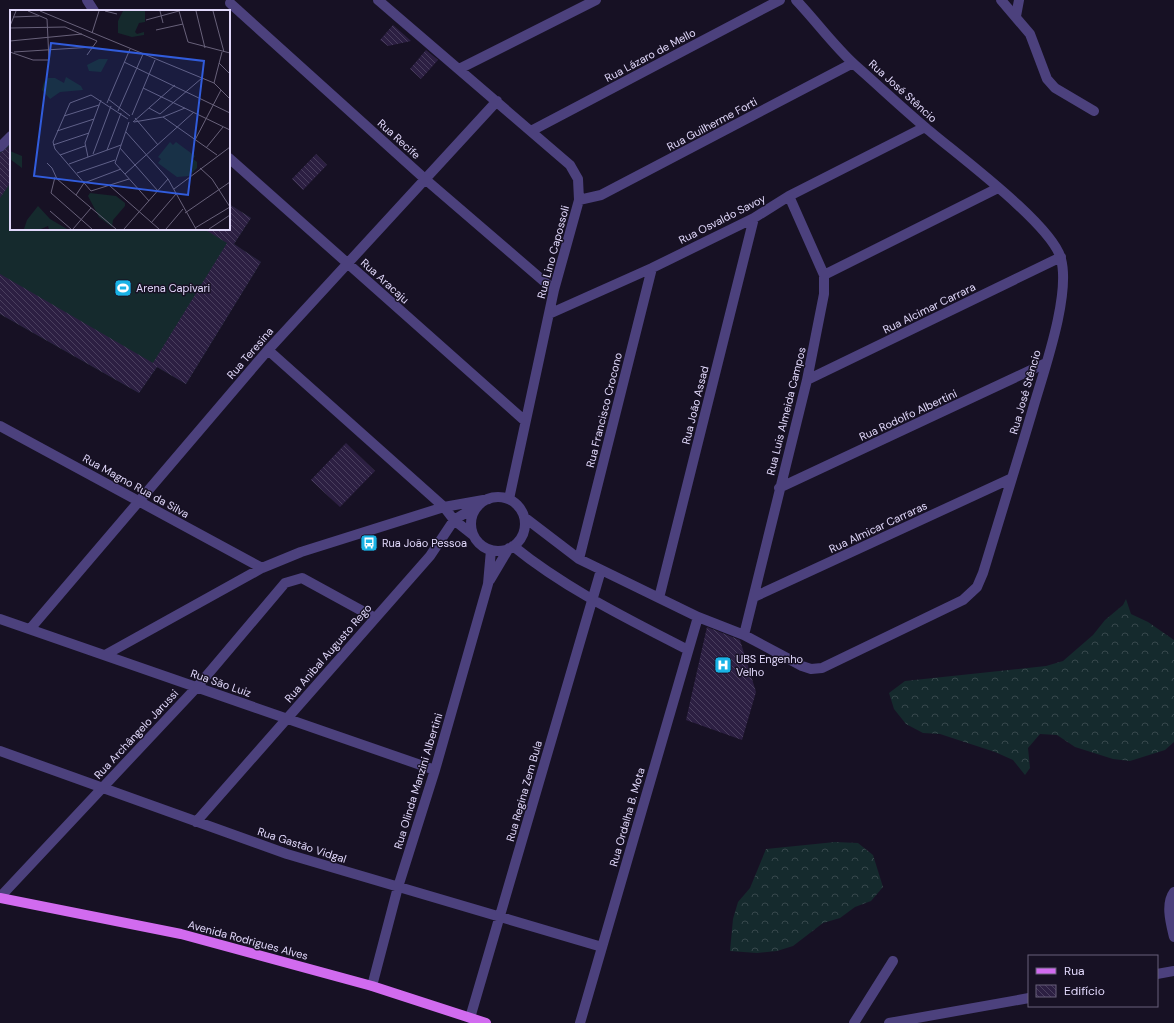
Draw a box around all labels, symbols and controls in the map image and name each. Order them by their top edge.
inset map [10,10,230,230]
street label: Rua Lázaro de Mello [602,25,698,85]
street label: Rua José Stêncio [866,57,940,125]
street label: Rua Guilherme Forti [664,94,760,154]
street label: Rua Recife [375,116,423,162]
street label: Rua Osvaldo Savoy [676,191,768,247]
street label: Rua Lino Capossoli [534,204,572,300]
street label: Rua Aracaju [358,256,412,306]
sports icon: Arena Capivari [113,278,133,298]
street label: Rua Alcimar Carrara [880,280,978,336]
place label: Arena Capivari [136,281,210,295]
street label: Rua Teresina [224,324,276,382]
street label: Rua Luis Almeida Campos [763,345,809,477]
street label: Rua José Stêncio [1006,348,1044,436]
street label: Rua Francisco Crocono [583,351,625,469]
street label: Rua João Assad [678,364,712,446]
street label: Rua Rodolfo Albertini [857,386,959,444]
street label: Rua Magno Rua da Silva [80,451,192,521]
street label: Rua Almicar Carraras [827,498,929,556]
bus stop icon: Rua João Pessoa [359,533,379,553]
place label: Rua João Pessoa [382,536,467,550]
street label: Rua Anibal Augusto Rego [281,601,375,705]
place label: UBS Engenho Velho [736,652,803,679]
hospital icon: UBS Engenho Velho [713,655,733,675]
street label: Rua São Luiz [189,666,253,700]
street label: Rua Archângelo Jarussi [91,686,181,782]
street label: Rua Olinda Manzini Albertini [391,711,445,851]
street label: Rua Regina Zem Bula [503,739,545,843]
street label: Rua Ordalha B. Mota [606,766,648,868]
street label: Rua Gastão Vidgal [256,824,348,866]
street label: Avenida Rodrigues Alves [186,917,310,963]
legend [1028,955,1158,1007]
text: Rua [1064,963,1085,979]
text: Edifício [1064,983,1105,999]

